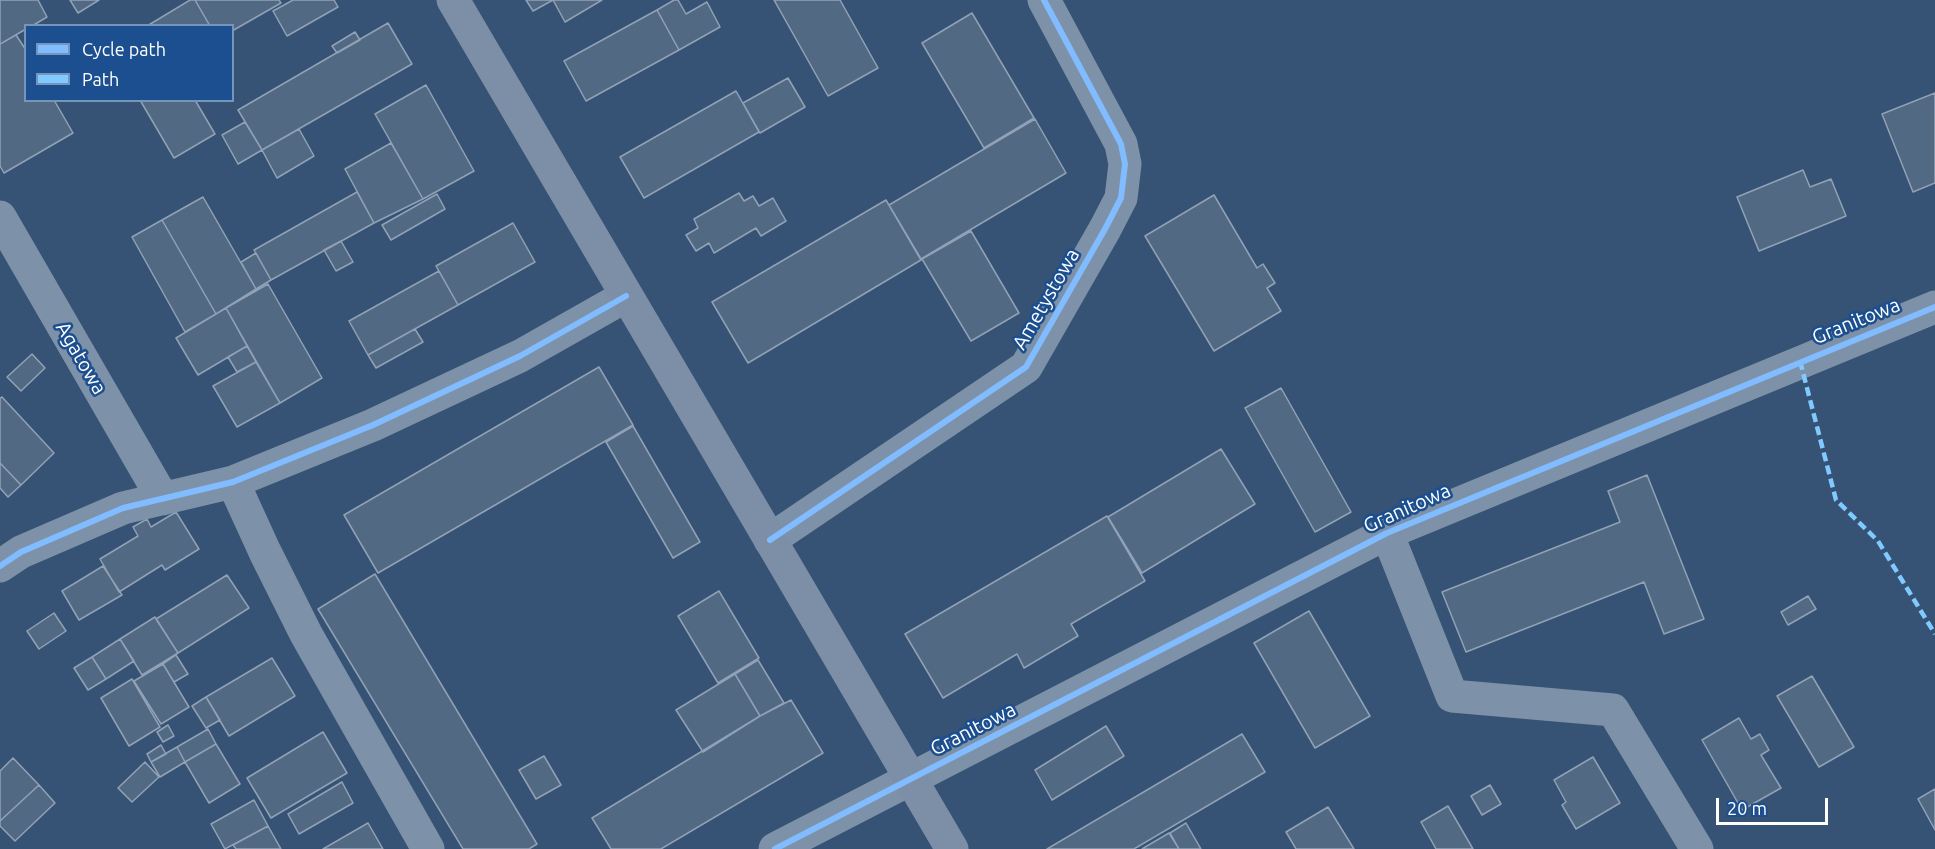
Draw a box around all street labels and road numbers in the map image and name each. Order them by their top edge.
street label: Ametystowa [1007,244,1085,354]
street label: Granitowa [1809,293,1903,349]
street label: Agatowa [51,317,111,399]
street label: Granitowa [1360,478,1454,538]
street label: Granitowa [926,697,1020,761]

